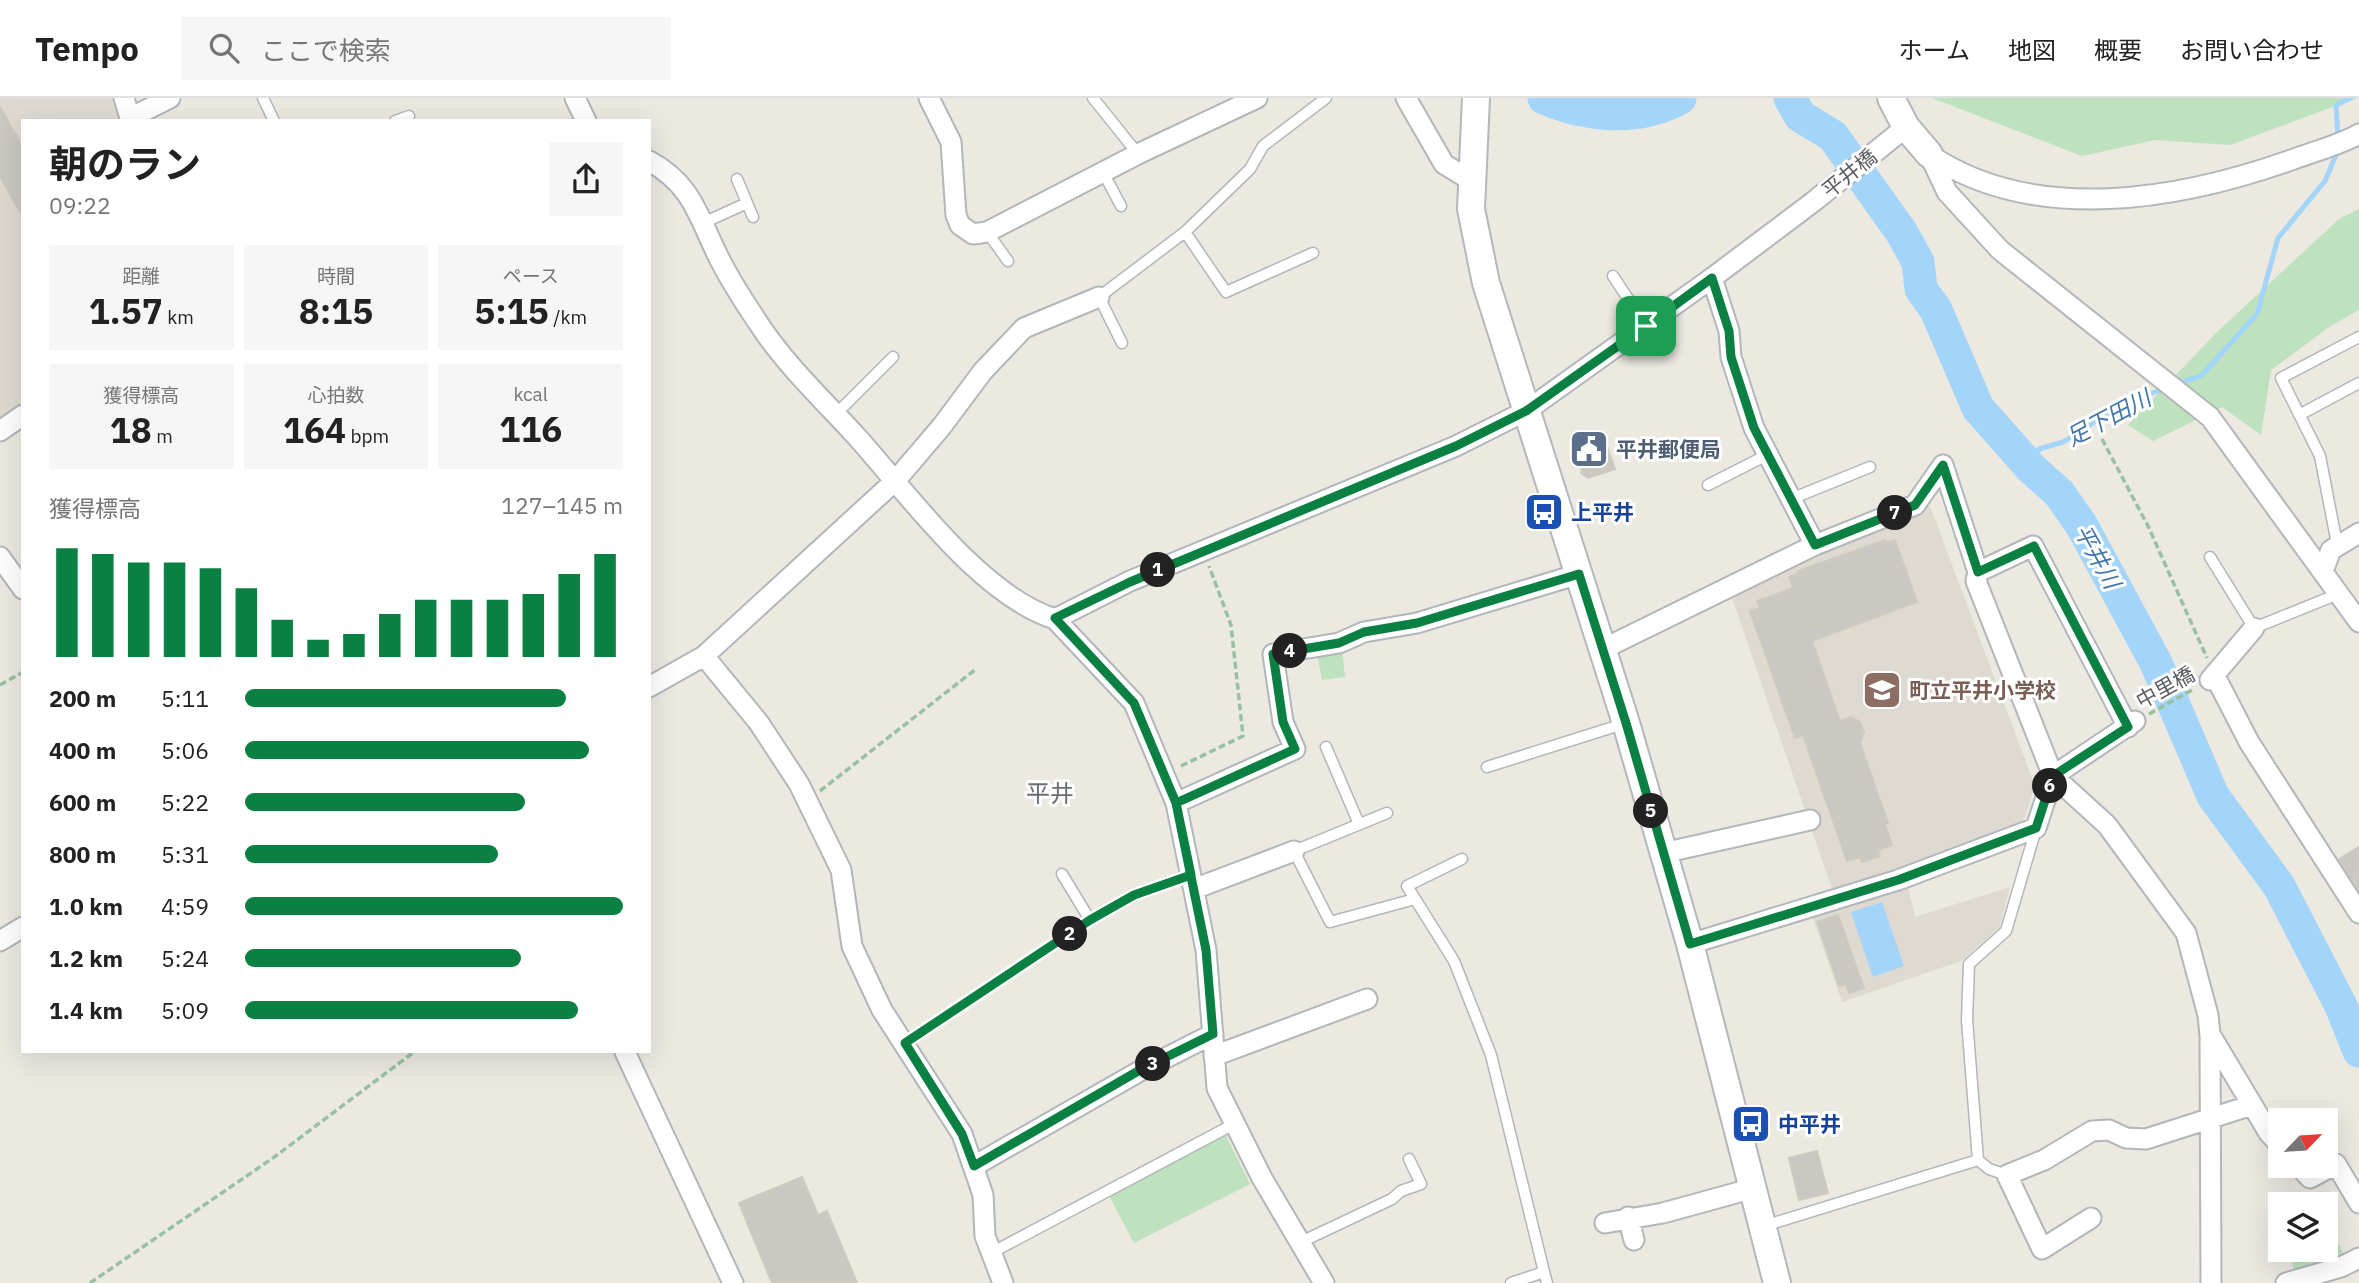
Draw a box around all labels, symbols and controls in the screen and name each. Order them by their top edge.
search box [181,17,671,80]
text: Tempo [35,27,139,70]
icon: search [205,29,243,67]
text: ここで検索 [261,33,391,67]
text: ホーム [1899,34,1970,66]
text: 地図 [2008,34,2056,66]
text: 概要 [2094,34,2142,66]
text: お問い合わせ [2180,34,2324,66]
text: 朝のラン [49,139,201,188]
button: share [549,142,623,216]
street label: 平井橋 [1816,142,1882,204]
text: 09:22 [49,190,111,220]
text: 距離 [122,264,160,288]
text: 時間 [317,264,355,288]
text: ペース [503,264,559,288]
text: 1.57 [89,288,163,334]
text: 8:15 [299,288,373,334]
text: 5:15 [474,288,549,334]
pin [1616,296,1676,356]
text: km [163,305,194,329]
text: /km [549,305,587,329]
icon: arrive [1627,307,1665,345]
water label: 足下田川 [2060,381,2158,452]
text: kcal [513,382,548,406]
text: 獲得標高 [103,383,179,407]
text: 心拍数 [307,383,365,407]
text: 116 [499,406,562,452]
text: 18 [110,407,152,453]
text: 164 [283,407,346,453]
text: m [152,424,173,448]
text: bpm [346,424,389,448]
public building icon: 平井郵便局 [1568,428,1610,470]
place label: 平井郵便局 [1616,435,1721,463]
text: 127–145 m [501,490,623,520]
bus stop icon: 上平井 [1523,491,1565,533]
text: 獲得標高 [49,493,141,523]
pin: 7 [1878,496,1912,530]
place label: 上平井 [1571,498,1634,526]
text: 7 [1889,500,1900,524]
water label: 平井川 [2068,519,2129,596]
pin: 1 [1140,552,1176,588]
text: 1 [1152,557,1163,581]
pin: 4 [1272,634,1308,668]
text: 4 [1284,638,1295,662]
street label: 中里橋 [2131,659,2199,715]
school or university icon: 町立平井小学校 [1861,669,1903,711]
place label: 町立平井小学校 [1909,676,2056,704]
text: 200 m [49,683,116,713]
text: 5:11 [161,683,209,713]
text: 400 m [49,735,116,765]
text: 5:06 [161,735,209,765]
pin: 6 [2032,768,2068,804]
text: 6 [2044,773,2055,797]
district label: 平井 [1026,777,1074,809]
text: 600 m [49,787,116,817]
text: 5:22 [161,787,209,817]
pin: 5 [1634,794,1668,828]
text: 5 [1645,798,1656,822]
text: 800 m [49,839,116,869]
text: 5:31 [161,839,209,869]
text: 1.0 km [49,891,123,921]
text: 4:59 [161,891,209,921]
pin: 2 [1052,916,1088,952]
text: 2 [1064,921,1075,945]
text: 1.2 km [49,943,123,973]
text: 5:24 [161,943,209,973]
text: 1.4 km [49,995,123,1025]
text: 5:09 [161,995,209,1025]
pin: 3 [1136,1046,1170,1082]
text: 3 [1147,1051,1158,1075]
bus stop icon: 中平井 [1730,1103,1772,1145]
north arrow [2268,1108,2338,1178]
map controls [2268,1108,2338,1262]
place label: 中平井 [1778,1110,1841,1138]
button: layers [2268,1192,2338,1262]

